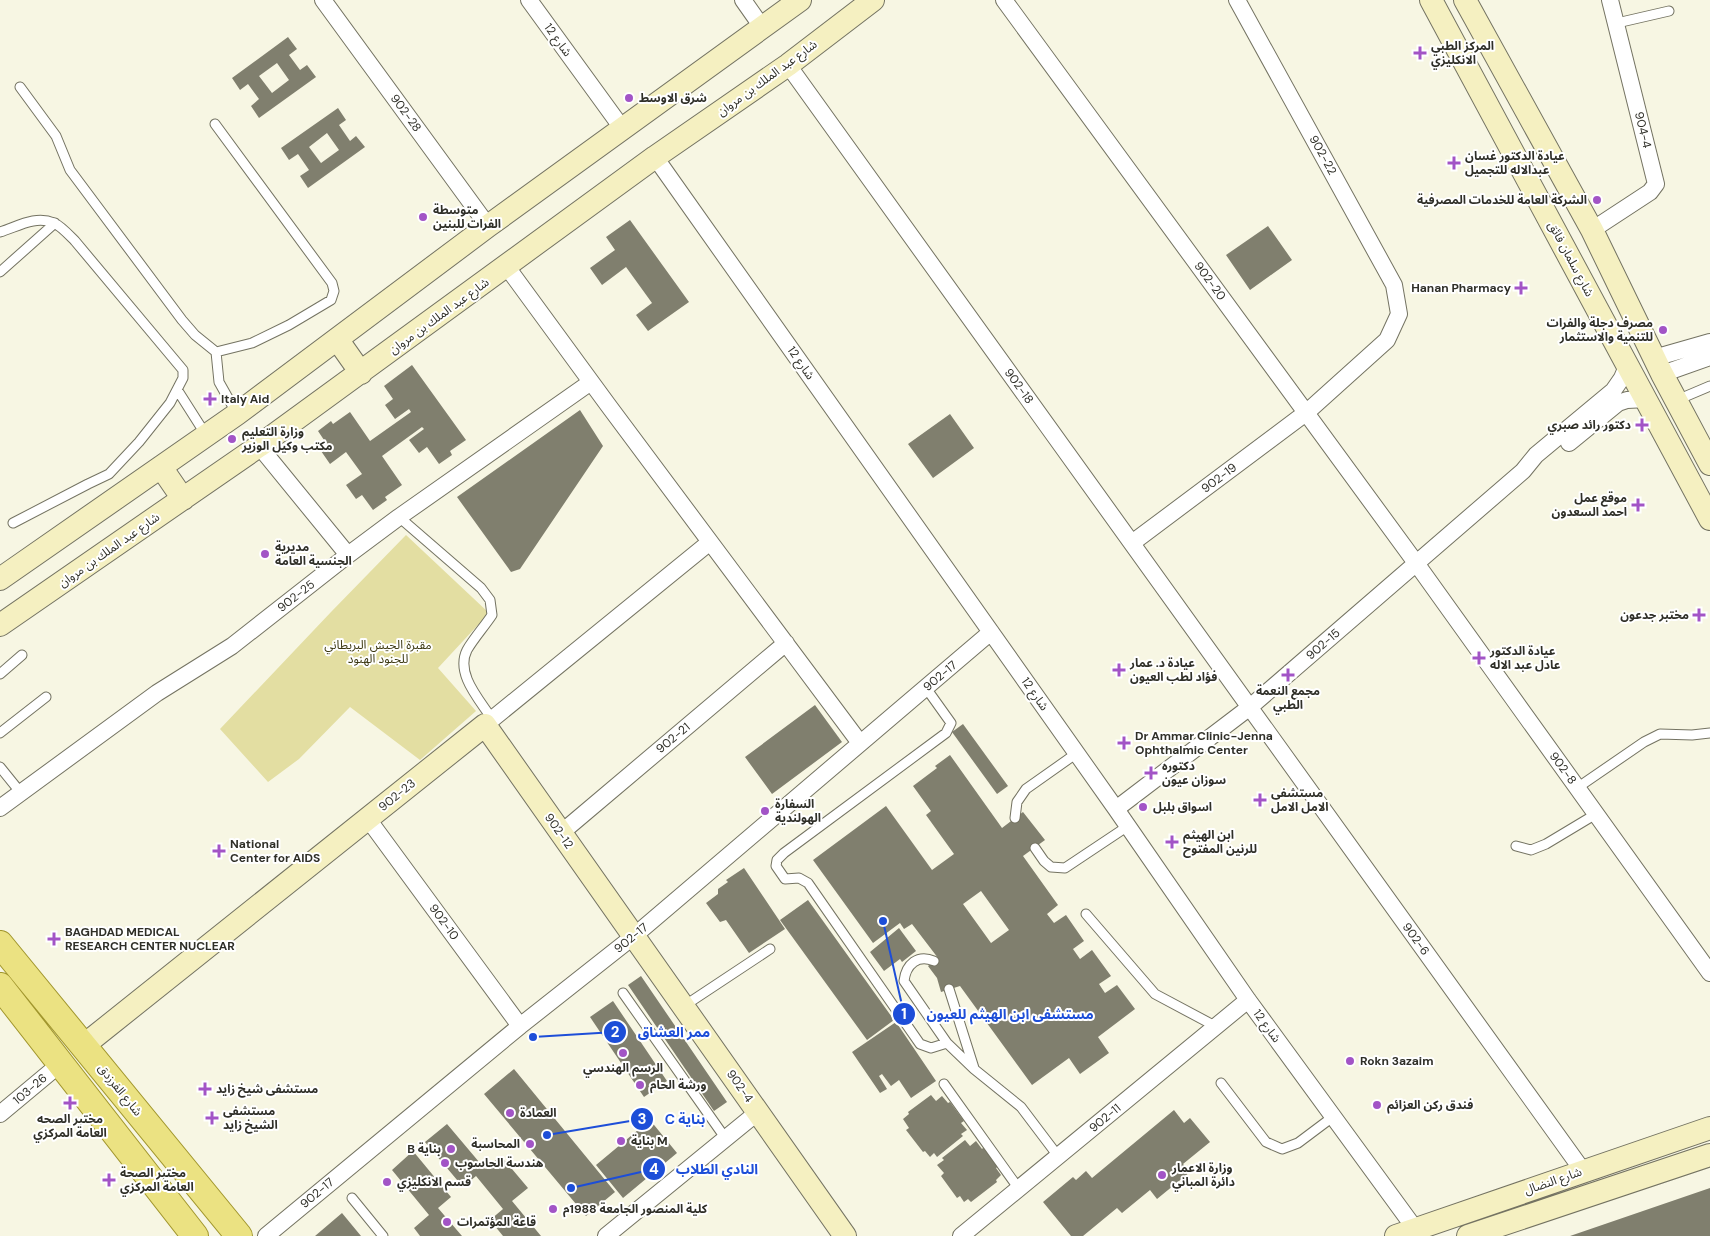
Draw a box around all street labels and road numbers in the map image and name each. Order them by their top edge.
street label: شارع 12 [540,20,575,60]
street label: شارع عبد الملك بن مروان [714,36,821,120]
street label: 902-28 [387,91,425,135]
street label: 904-4 [1631,110,1655,150]
street label: 902-22 [1306,132,1340,178]
street label: شارع سلمان فائق [1544,219,1598,300]
street label: 902-20 [1191,258,1229,304]
street label: شارع عبد الملك بن مروان [386,274,493,358]
street label: شارع 12 [783,343,818,383]
street label: 902-18 [1001,365,1037,407]
street label: 902-19 [1198,459,1240,497]
street label: شارع عبد الملك بن مروان [55,509,163,592]
street label: 902-25 [274,576,318,616]
street label: 902-15 [1303,625,1343,663]
street label: 902-17 [920,657,960,695]
street label: شارع 12 [1017,674,1052,714]
street label: 902-21 [653,719,693,757]
street label: 902-8 [1546,749,1580,787]
street label: 902-23 [375,775,419,815]
street label: 902-12 [541,810,577,852]
street label: 902-10 [425,901,463,943]
street label: 902-17 [611,919,651,957]
street label: 902-6 [1399,920,1433,958]
street label: شارع 12 [1249,1006,1284,1046]
street label: شارع الفرزدق [93,1061,146,1120]
street label: 902-4 [723,1067,757,1105]
street label: 103-26 [10,1070,50,1108]
street label: 902-11 [1086,1100,1124,1136]
street label: شارع النضال [1522,1164,1584,1199]
street label: 902-17 [297,1174,337,1212]

